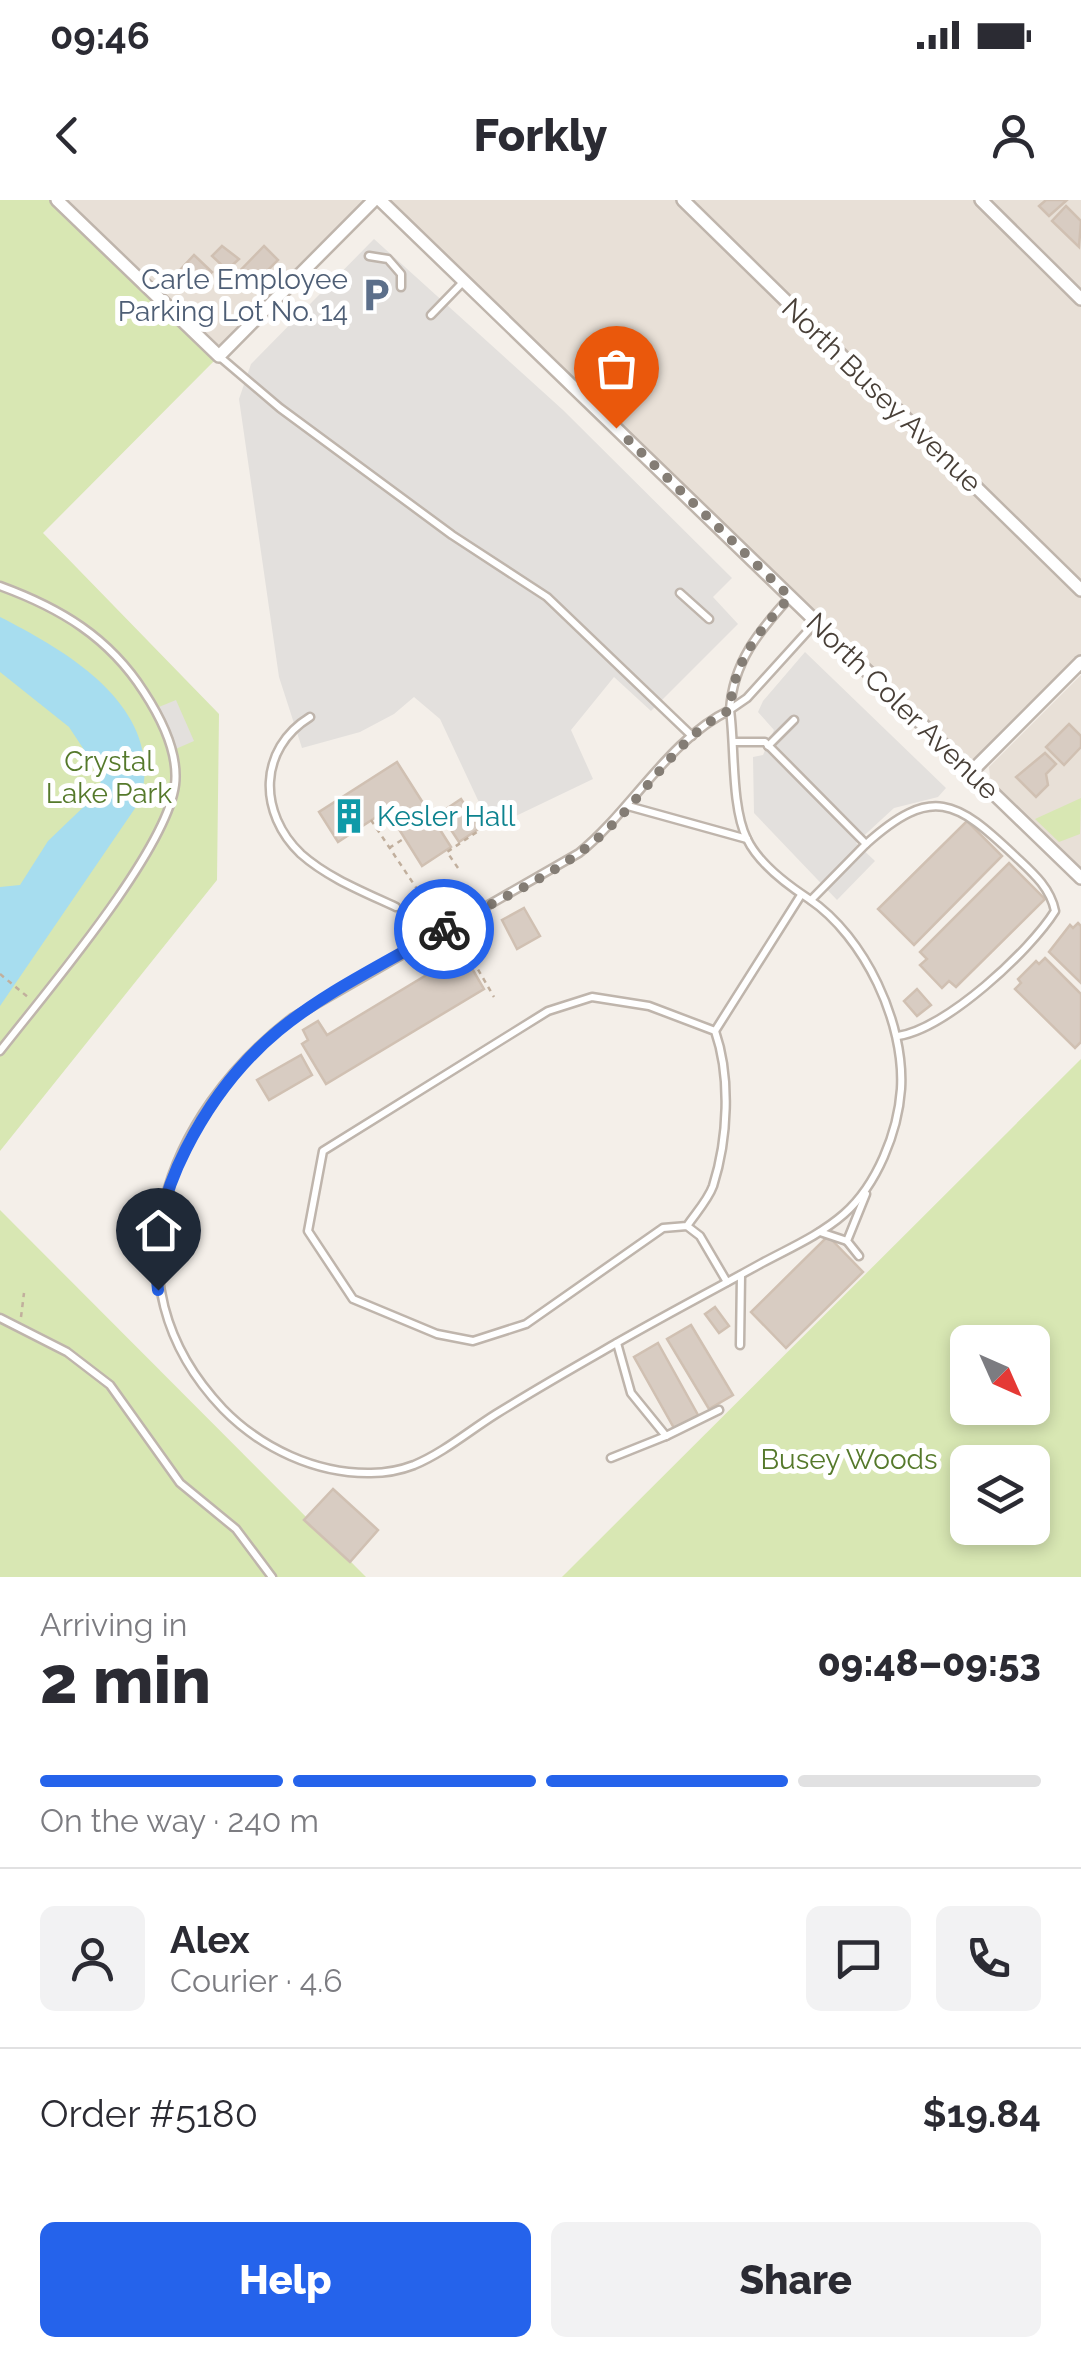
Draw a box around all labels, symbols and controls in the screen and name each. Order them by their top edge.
text: 09:46 [50,13,150,58]
icon: back [40,108,95,163]
icon: person [986,108,1041,163]
text: Forkly [474,109,607,162]
place label: Carle Employee Parking Lot No. 14 [118,263,348,328]
parking icon: Carle Employee Parking Lot No. 14 [357,276,395,314]
street label: North Busey Avenue [775,292,988,499]
pin [574,326,659,429]
icon: bag [589,341,644,396]
street label: North Coler Avenue [800,606,1006,807]
park label: Crystal Lake Park [46,745,172,810]
building icon: Kesler Hall [330,797,368,835]
place label: Kesler Hall [377,800,516,833]
courier [394,879,494,979]
icon: bike [417,902,472,957]
pin [116,1188,201,1291]
icon: home [131,1203,186,1258]
north arrow [950,1325,1050,1425]
map controls [950,1325,1050,1545]
park label: Busey Woods [760,1443,938,1476]
button: layers [950,1445,1050,1545]
text: Arriving in [40,1606,187,1643]
text: 09:48–09:53 [818,1640,1041,1685]
text: 2 min [40,1642,211,1718]
text: On the way · 240 m [40,1802,319,1839]
button: person [40,1906,145,2011]
button: chat [806,1906,911,2011]
button: phone [936,1906,1041,2011]
text: Alex [170,1917,250,1962]
text: Courier · 4.6 [170,1962,343,1999]
text: Order #5180 [40,2091,258,2136]
text: $19.84 [923,2091,1041,2136]
button: Help [40,2222,531,2337]
button: Share [551,2222,1041,2337]

